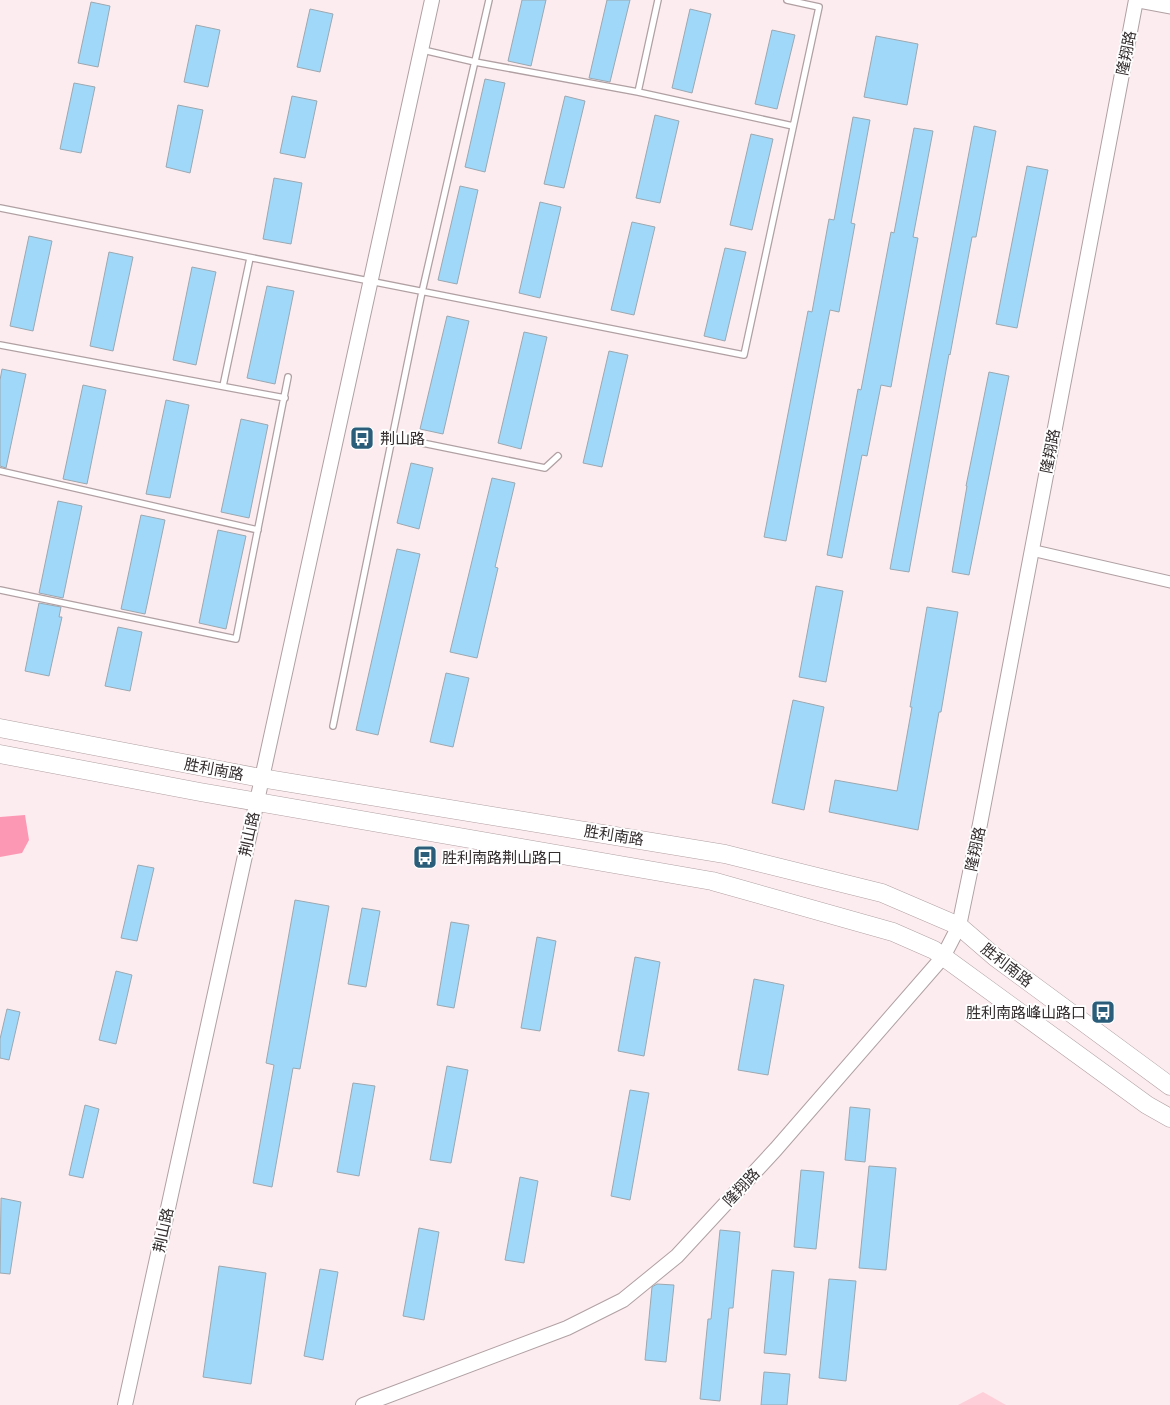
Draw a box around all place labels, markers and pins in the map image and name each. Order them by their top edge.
bus stop icon: 荆山路 [349,425,375,451]
place label: 荆山路 [380,430,425,447]
bus stop icon: 胜利南路荆山路口 [412,844,438,870]
place label: 胜利南路荆山路口 [442,849,562,866]
bus stop icon: 胜利南路峰山路口 [1090,999,1116,1025]
place label: 胜利南路峰山路口 [966,1004,1086,1021]

